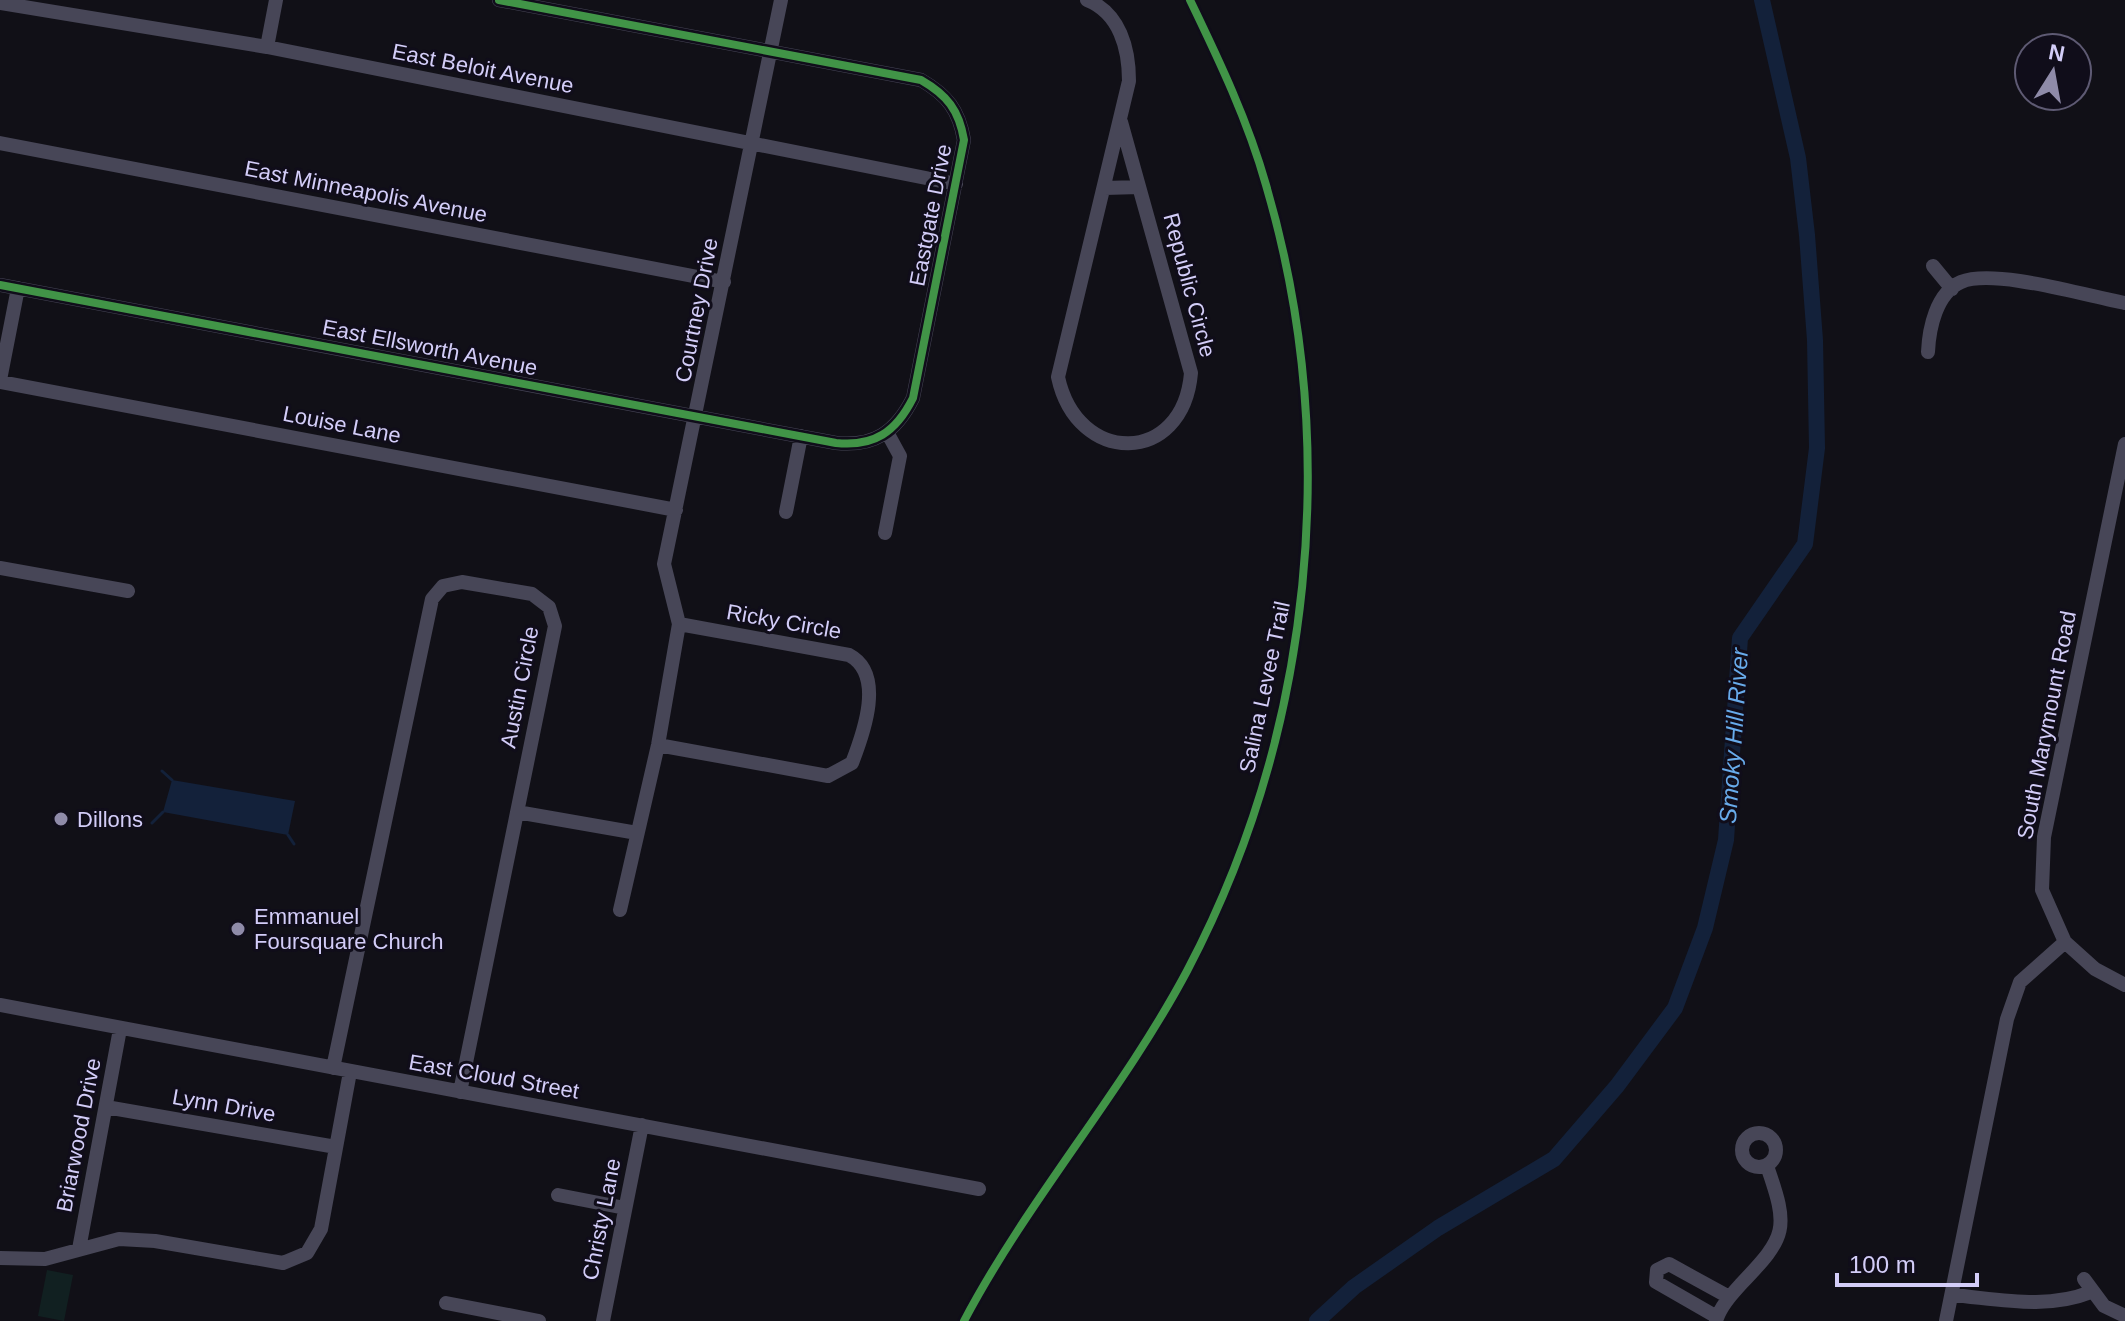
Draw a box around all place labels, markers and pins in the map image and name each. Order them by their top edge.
place label: Dillons [77,807,143,832]
marker: Dillons [52,810,70,828]
place label: Emmanuel Foursquare Church [254,904,444,954]
marker: Emmanuel Foursquare Church [229,920,247,938]

